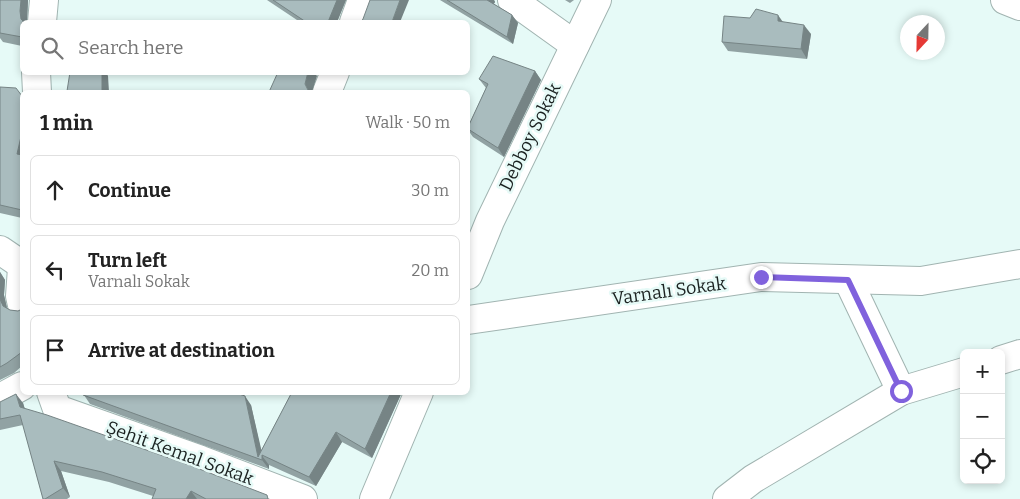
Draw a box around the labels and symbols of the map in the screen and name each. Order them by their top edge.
north arrow [900,15,945,60]
street label: Debboy Sokak [494,79,566,195]
route end [750,266,773,289]
street label: Varnalı Sokak [611,272,728,310]
route start [890,380,913,403]
street label: Şehit Kemal Sokak [103,416,258,490]

